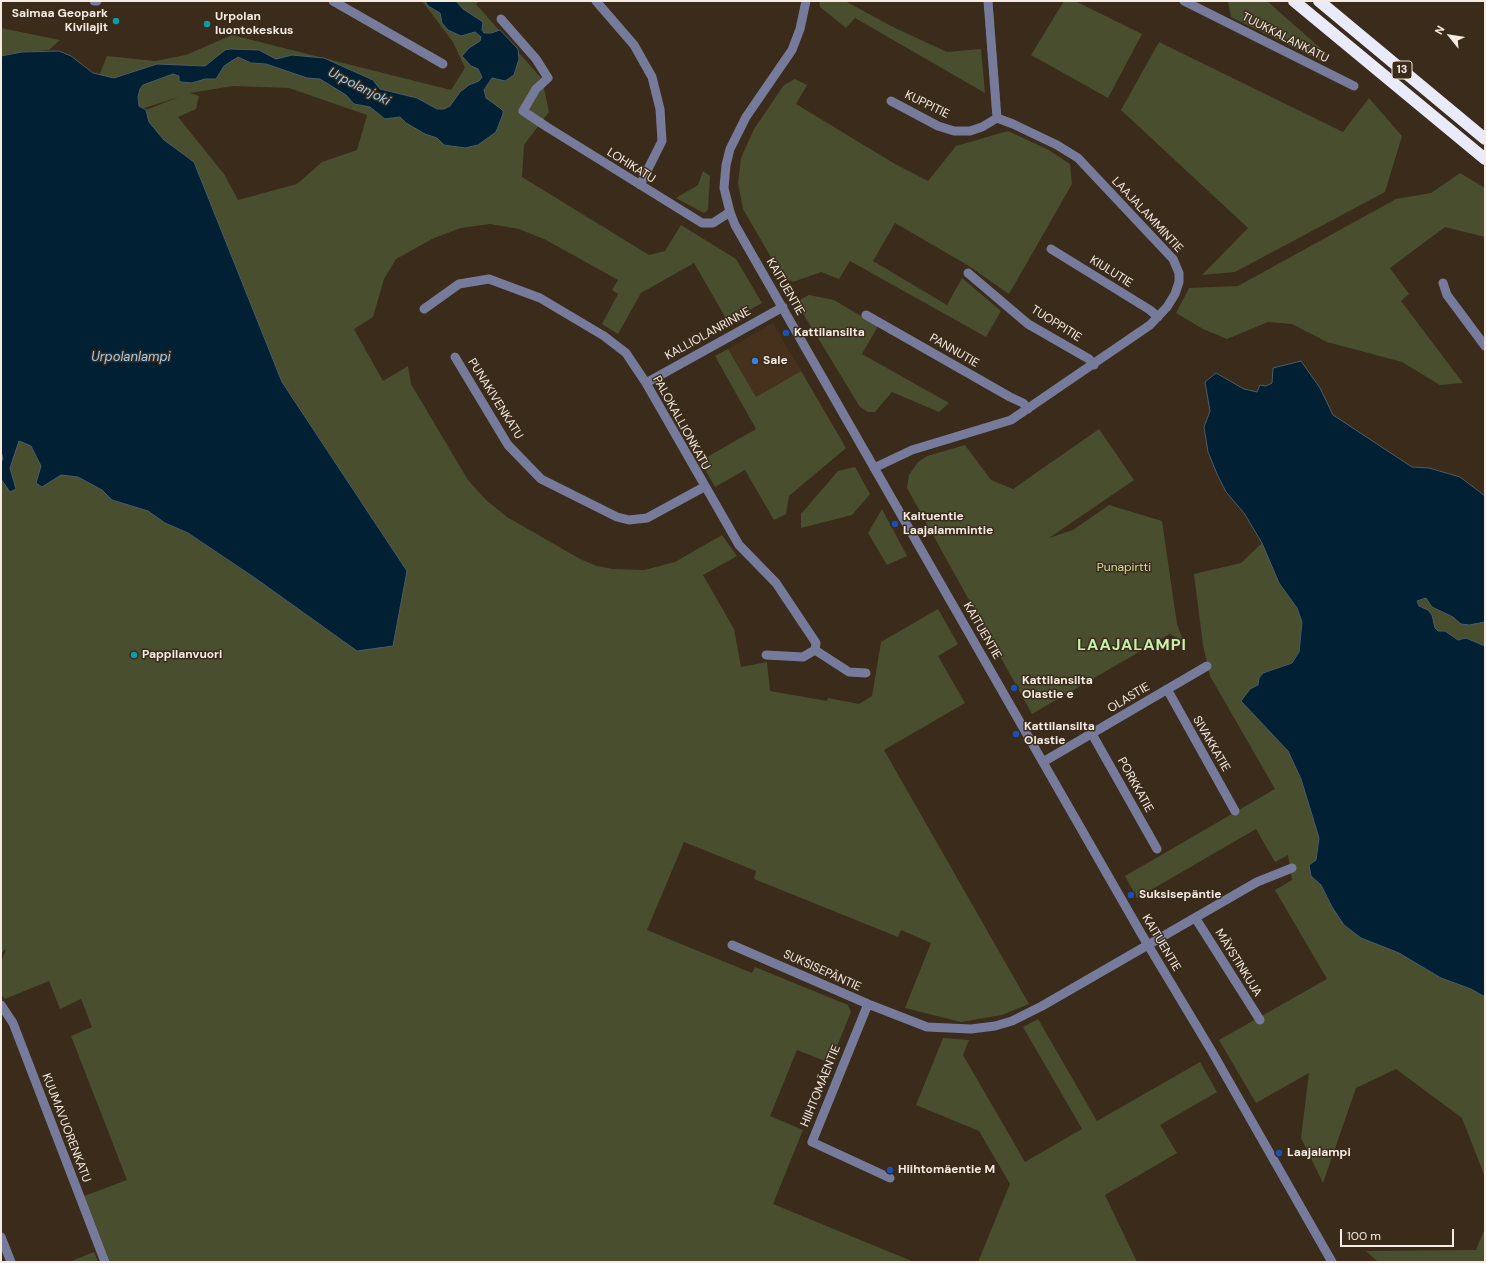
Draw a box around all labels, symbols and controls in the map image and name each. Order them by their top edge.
place label: Saimaa Geopark Kivilajit [12,7,108,35]
place label: Urpolan luontokeskus [215,10,293,38]
street label: TUUKKALANKATU [1239,10,1331,66]
marker: Saimaa Geopark Kivilajit [111,16,121,26]
north arrow [1430,16,1470,56]
marker: Urpolan luontokeskus [202,19,212,29]
text: N [1432,23,1448,37]
road number: 13 [1392,61,1412,79]
water label: Urpolanjoki [325,65,393,109]
street label: KUPPITIE [902,88,952,122]
street label: LOHIKATU [604,145,658,187]
street label: LAAJALAMMINTIE [1108,174,1186,256]
street label: KIULUTIE [1087,253,1135,291]
street label: KAITUENTIE [763,256,807,318]
street label: TUOPPITIE [1028,303,1084,345]
street label: KALLIOLANRINNE [663,305,753,363]
place label: Kattilansilta [794,326,865,340]
marker: Kattilansilta [781,328,791,338]
street label: PANNUTIE [927,331,981,371]
water label: Urpolanlampi [91,350,171,366]
place label: Sale [763,354,788,368]
street label: PUNAKIVENKATU [464,356,526,442]
marker: Sale [750,356,760,366]
street label: PALOKALLIONKATU [649,373,713,473]
place label: Kaituentie Laajalammintie [903,510,993,538]
marker: Kaituentie Laajalammintie [890,519,900,529]
park label: Punapirtti [1097,561,1151,575]
street label: KAITUENTIE [960,600,1004,662]
district label: LAAJALAMPI [1077,636,1187,656]
place label: Pappilanvuori [142,648,222,662]
marker: Pappilanvuori [129,650,139,660]
place label: Kattilansilta Olastie e [1022,674,1093,702]
street label: OLASTIE [1105,680,1153,716]
marker: Kattilansilta Olastie e [1009,683,1019,693]
street label: SIVAKKATIE [1189,714,1233,774]
place label: Kattilansilta Olastie [1024,720,1095,748]
marker: Kattilansilta Olastie [1011,729,1021,739]
street label: PORKKATIE [1114,755,1156,815]
place label: Suksisepäntie [1139,888,1222,902]
marker: Suksisepäntie [1126,890,1136,900]
street label: KAITUENTIE [1138,912,1184,974]
street label: MÄYSTINKUJA [1212,927,1264,999]
street label: SUKSISEPÄNTIE [781,947,863,995]
street label: HIIHTOMÄENTIE [798,1043,844,1129]
street label: KUUMAVUORENKATU [39,1071,93,1185]
place label: Laajalampi [1287,1146,1351,1160]
marker: Laajalampi [1274,1148,1284,1158]
place label: Hiihtomäentie M [898,1163,995,1177]
marker: Hiihtomäentie M [885,1165,895,1175]
scale bar [1342,1221,1456,1247]
text: 100 m [1347,1228,1381,1244]

